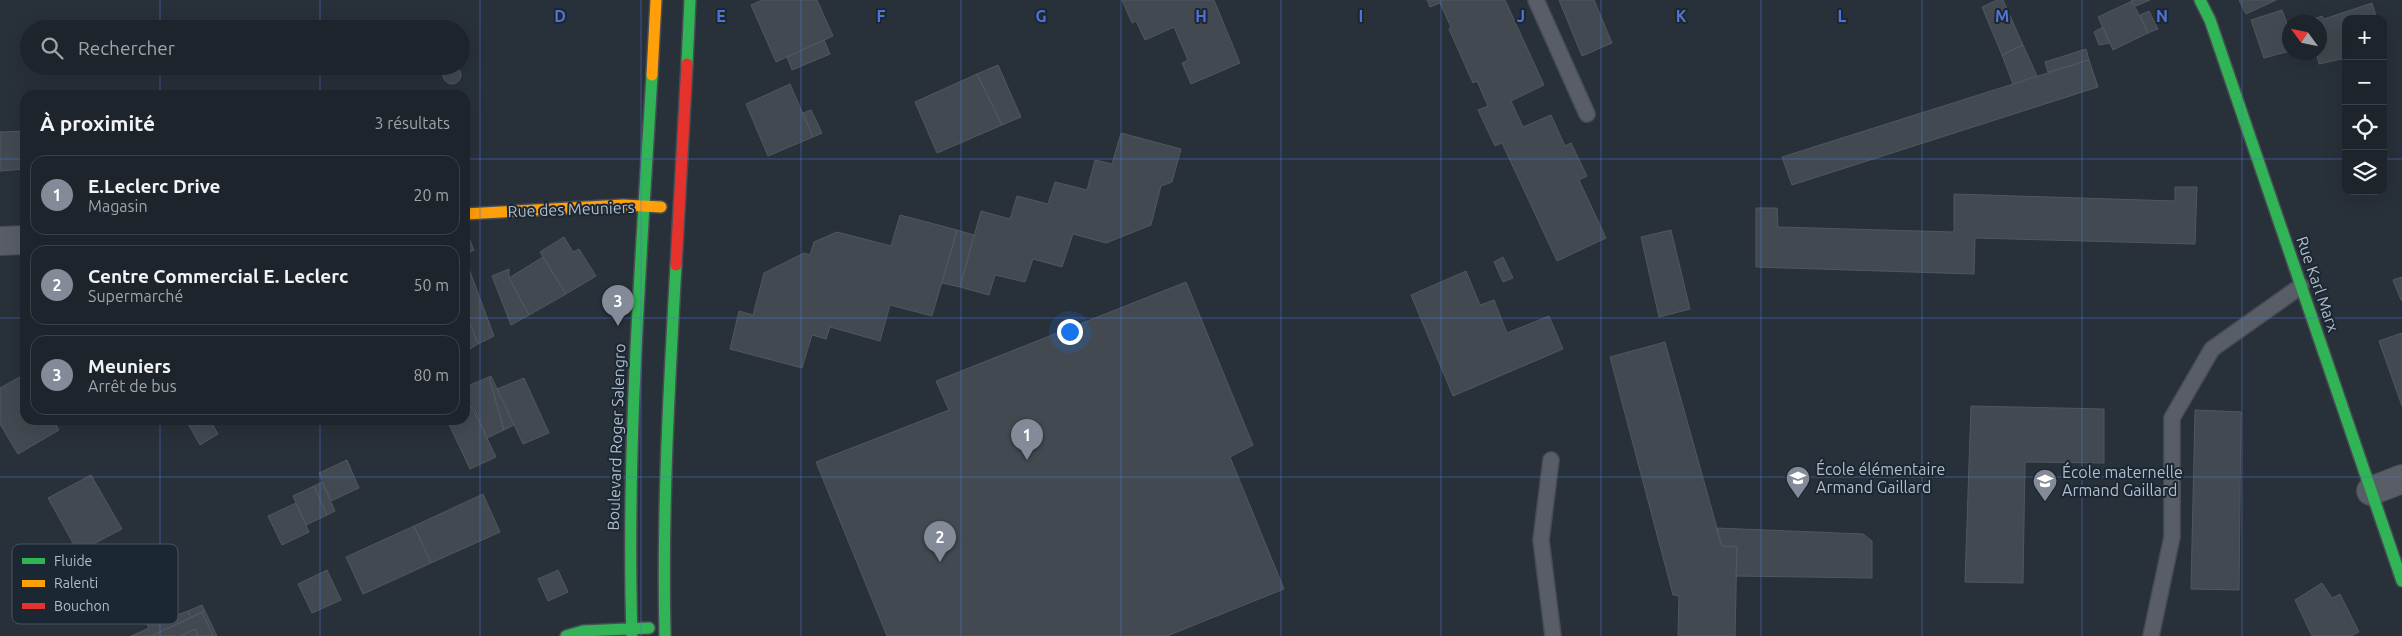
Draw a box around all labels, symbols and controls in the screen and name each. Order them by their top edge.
text: D [554,7,566,25]
text: E [716,7,726,25]
text: F [877,7,886,25]
text: G [1035,7,1047,25]
text: H [1195,7,1207,25]
text: I [1359,7,1363,25]
text: J [1517,7,1525,25]
text: K [1676,7,1687,25]
text: L [1838,7,1847,25]
text: M [1995,7,2009,25]
text: N [2156,7,2168,25]
north arrow [2282,15,2327,60]
map controls [2342,15,2387,195]
button: + [2342,15,2387,60]
search box [20,20,470,75]
icon: search [38,34,66,62]
text: Rechercher [78,37,175,59]
button: − [2342,60,2387,105]
button: locate [2342,105,2387,150]
text: À proximité [40,111,155,135]
text: 3 résultats [374,114,450,132]
button: layers [2342,150,2387,195]
text: E.Leclerc Drive [88,175,221,197]
text: 1 [52,186,62,204]
text: 20 m [413,186,449,204]
text: Magasin [88,197,148,215]
street label: Rue des Meuniers [507,198,635,220]
street label: Rue Karl Marx [2293,234,2343,334]
text: Centre Commercial E. Leclerc [88,265,348,287]
text: 2 [52,276,62,294]
text: 50 m [413,276,449,294]
pin: 3 [602,285,634,326]
text: Supermarché [88,287,183,305]
your location [1057,319,1083,345]
street label: Boulevard Roger Salengro [604,343,628,531]
text: Meuniers [88,355,171,377]
text: 3 [52,366,62,384]
text: 80 m [413,366,449,384]
text: Arrêt de bus [88,377,177,395]
pin: 1 [1011,419,1043,460]
place label: École élémentaire Armand Gaillard [1816,458,1945,496]
place label: École maternelle Armand Gaillard [2062,461,2183,499]
school or university icon: École élémentaire Armand Gaillard [1785,465,1811,499]
school or university icon: École maternelle Armand Gaillard [2032,468,2058,502]
pin: 2 [924,521,956,562]
legend [12,544,178,624]
text: Fluide [54,553,92,569]
text: Ralenti [54,575,98,591]
text: Bouchon [54,598,110,614]

